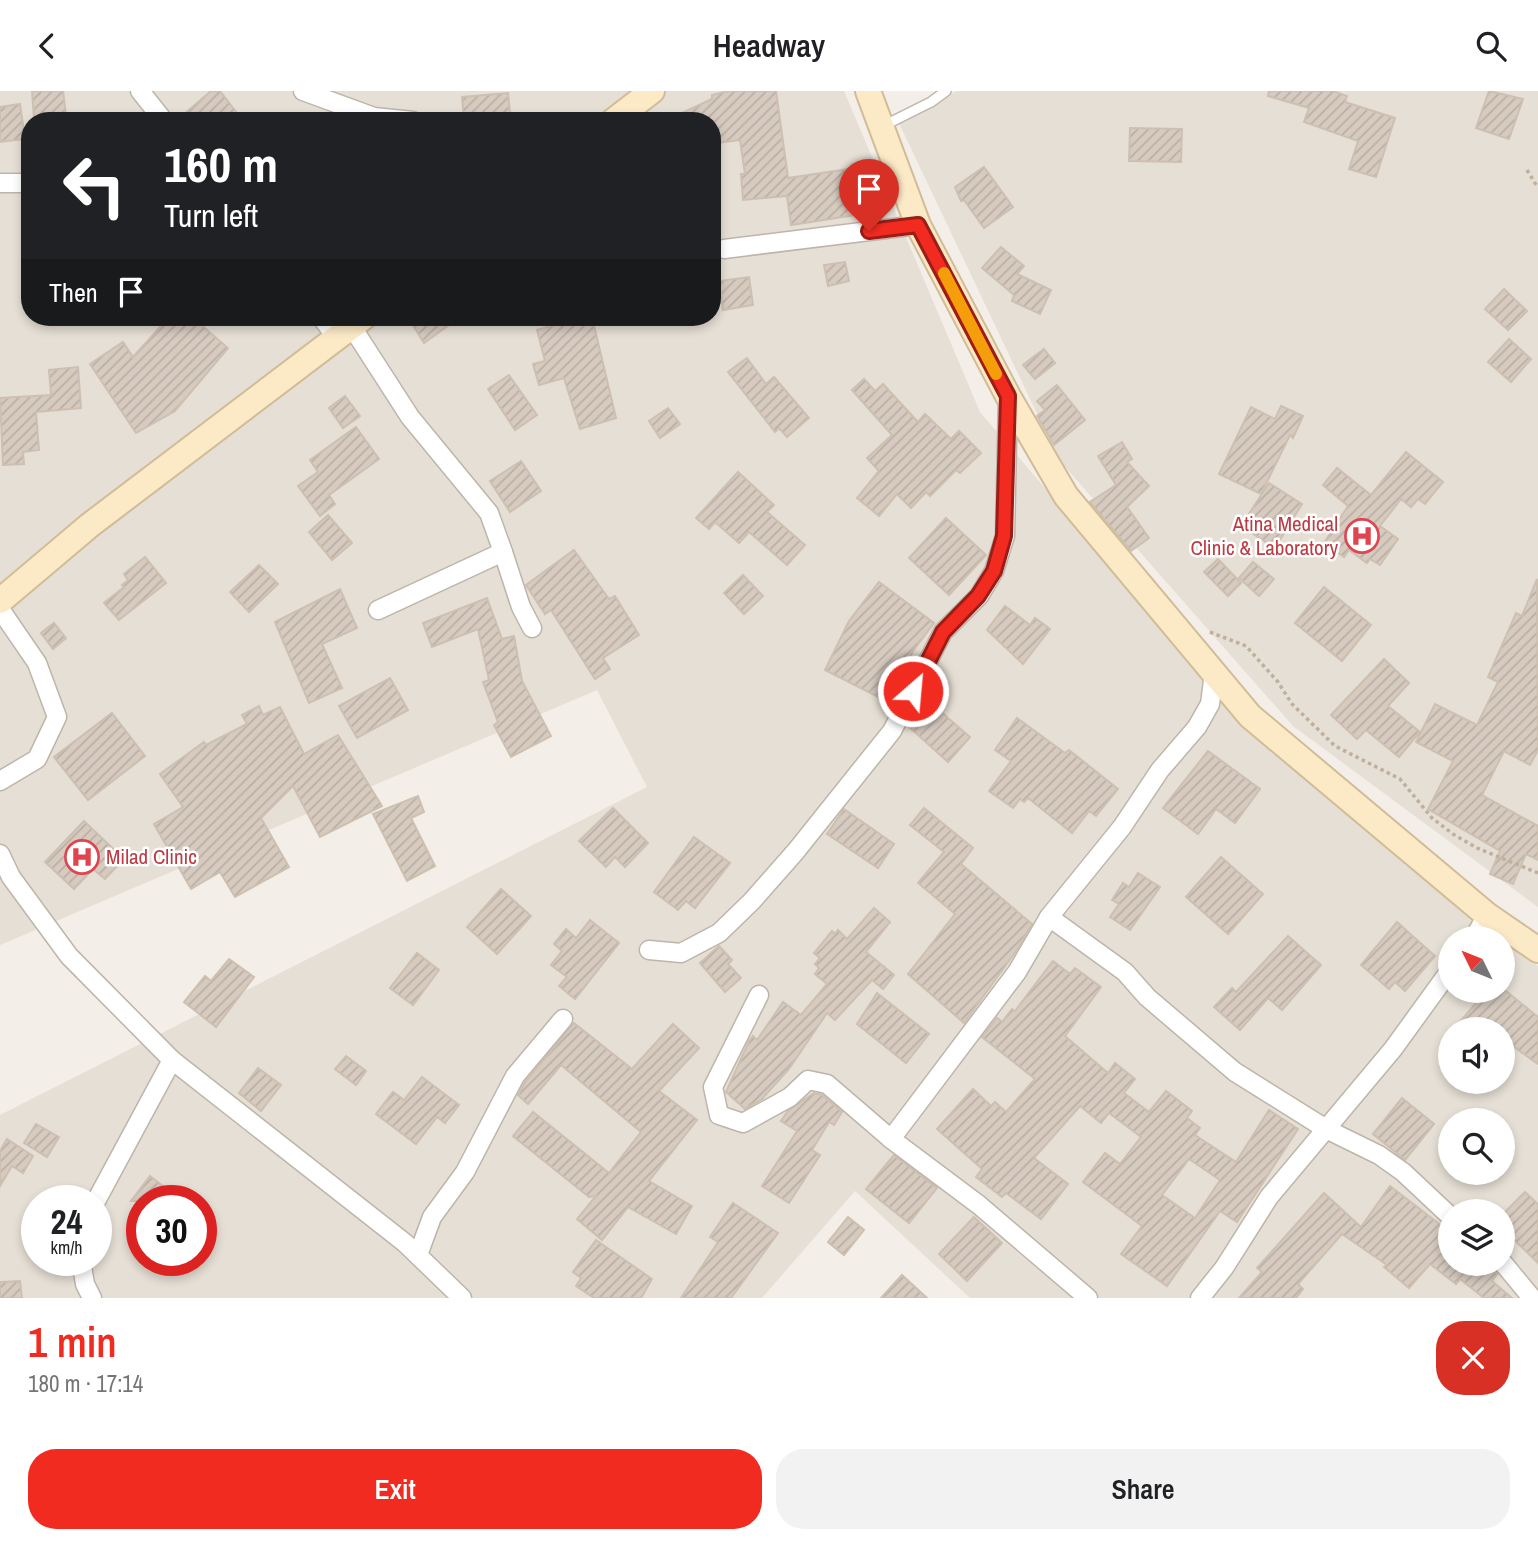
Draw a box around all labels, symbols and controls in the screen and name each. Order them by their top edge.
text: Headway [713,24,825,67]
icon: back [28,27,66,65]
icon: search [1472,27,1510,65]
text: 160 m [164,131,278,197]
icon: left [49,140,140,231]
pin [839,159,899,231]
icon: arrive [850,170,888,208]
text: Turn left [164,194,258,237]
icon: arrive [112,273,150,311]
text: Then [49,275,98,310]
place label: Atina Medical Clinic & Laboratory [1191,509,1338,562]
hospital icon: Atina Medical Clinic & Laboratory [1343,517,1381,555]
position arrow [876,654,950,728]
hospital icon: Milad Clinic [63,838,101,876]
place label: Milad Clinic [106,842,197,871]
north arrow [1438,926,1516,1003]
map controls [1438,926,1515,1276]
button: sound [1438,1017,1515,1094]
button: search [1438,1108,1515,1185]
speed limit sign: 30 [126,1185,217,1276]
text: 24 [51,1198,82,1245]
button: layers [1438,1199,1515,1276]
text: km/h [51,1235,83,1260]
text: 1 min [28,1314,117,1370]
button: close [1436,1321,1510,1395]
text: 180 m · 17:14 [28,1368,143,1399]
button: Exit [28,1449,762,1529]
button: Share [776,1449,1510,1529]

